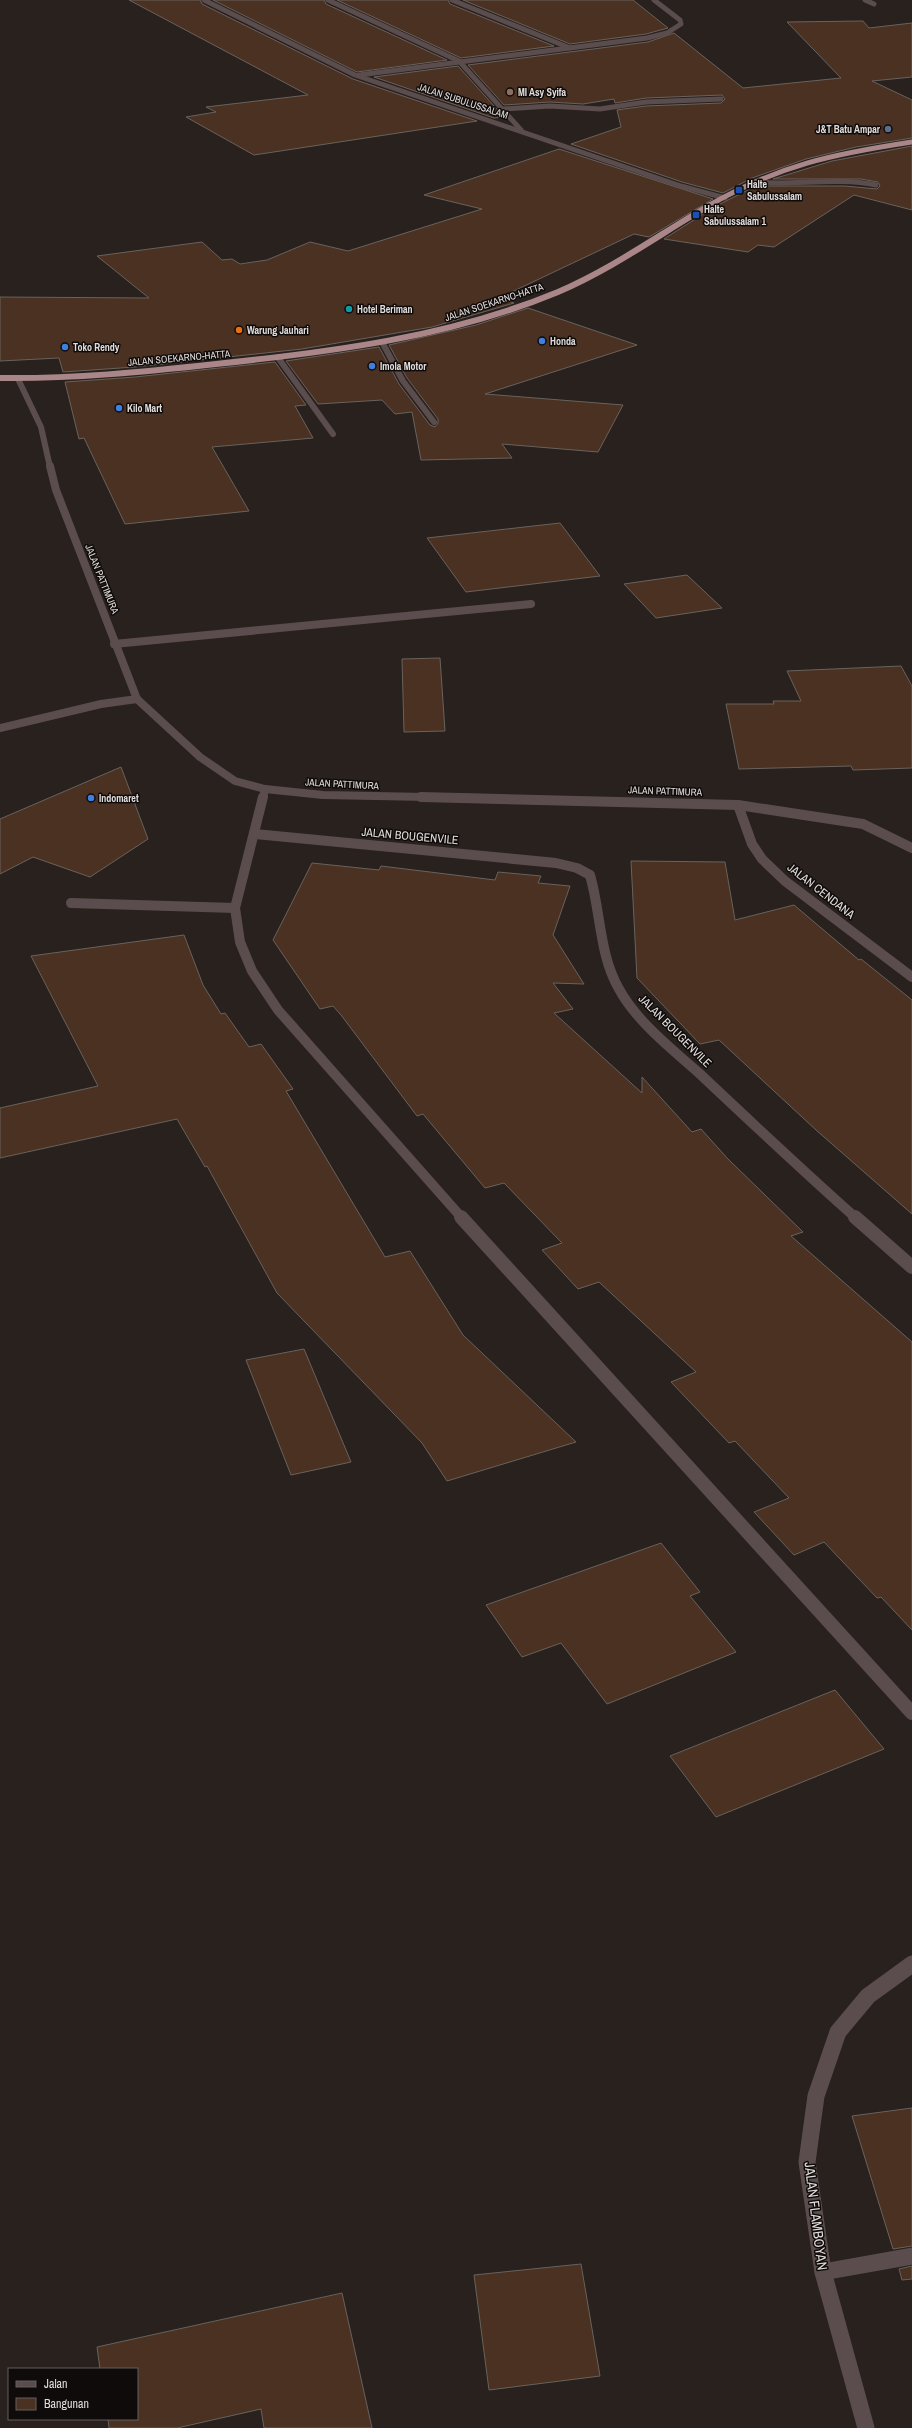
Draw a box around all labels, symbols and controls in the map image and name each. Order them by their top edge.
street label: JALAN SUBULUSSALAM [416,80,510,122]
place label: MI Asy Syifa [518,86,566,99]
marker: MI Asy Syifa [505,87,515,97]
place label: J&T Batu Ampar [816,123,881,136]
marker: J&T Batu Ampar [883,124,893,134]
place label: Halte Sabulussalam [747,178,802,203]
marker: Halte Sabulussalam [734,185,744,195]
place label: Halte Sabulussalam 1 [704,203,766,228]
marker: Halte Sabulussalam 1 [691,210,701,220]
street label: JALAN SOEKARNO-HATTA [443,280,545,324]
place label: Hotel Beriman [357,303,413,316]
marker: Hotel Beriman [344,304,354,314]
place label: Warung Jauhari [247,324,309,337]
marker: Warung Jauhari [234,325,244,335]
place label: Honda [550,335,576,348]
marker: Honda [537,336,547,346]
place label: Toko Rendy [73,341,120,354]
marker: Toko Rendy [60,342,70,352]
street label: JALAN SOEKARNO-HATTA [127,347,231,369]
place label: Imola Motor [380,360,427,373]
marker: Imola Motor [367,361,377,371]
place label: Kilo Mart [127,402,162,415]
marker: Kilo Mart [114,403,124,413]
street label: JALAN PATTIMURA [82,542,122,616]
street label: JALAN PATTIMURA [305,776,380,792]
street label: JALAN PATTIMURA [628,783,703,799]
place label: Indomaret [99,792,139,805]
marker: Indomaret [86,793,96,803]
street label: JALAN BOUGENVILE [361,824,459,848]
street label: JALAN CENDANA [784,860,858,923]
street label: JALAN BOUGENVILE [635,991,715,1071]
street label: JALAN FLAMBOYAN [800,2161,832,2271]
legend [8,2368,138,2420]
text: Jalan [44,2376,68,2392]
text: Bangunan [44,2396,89,2412]

